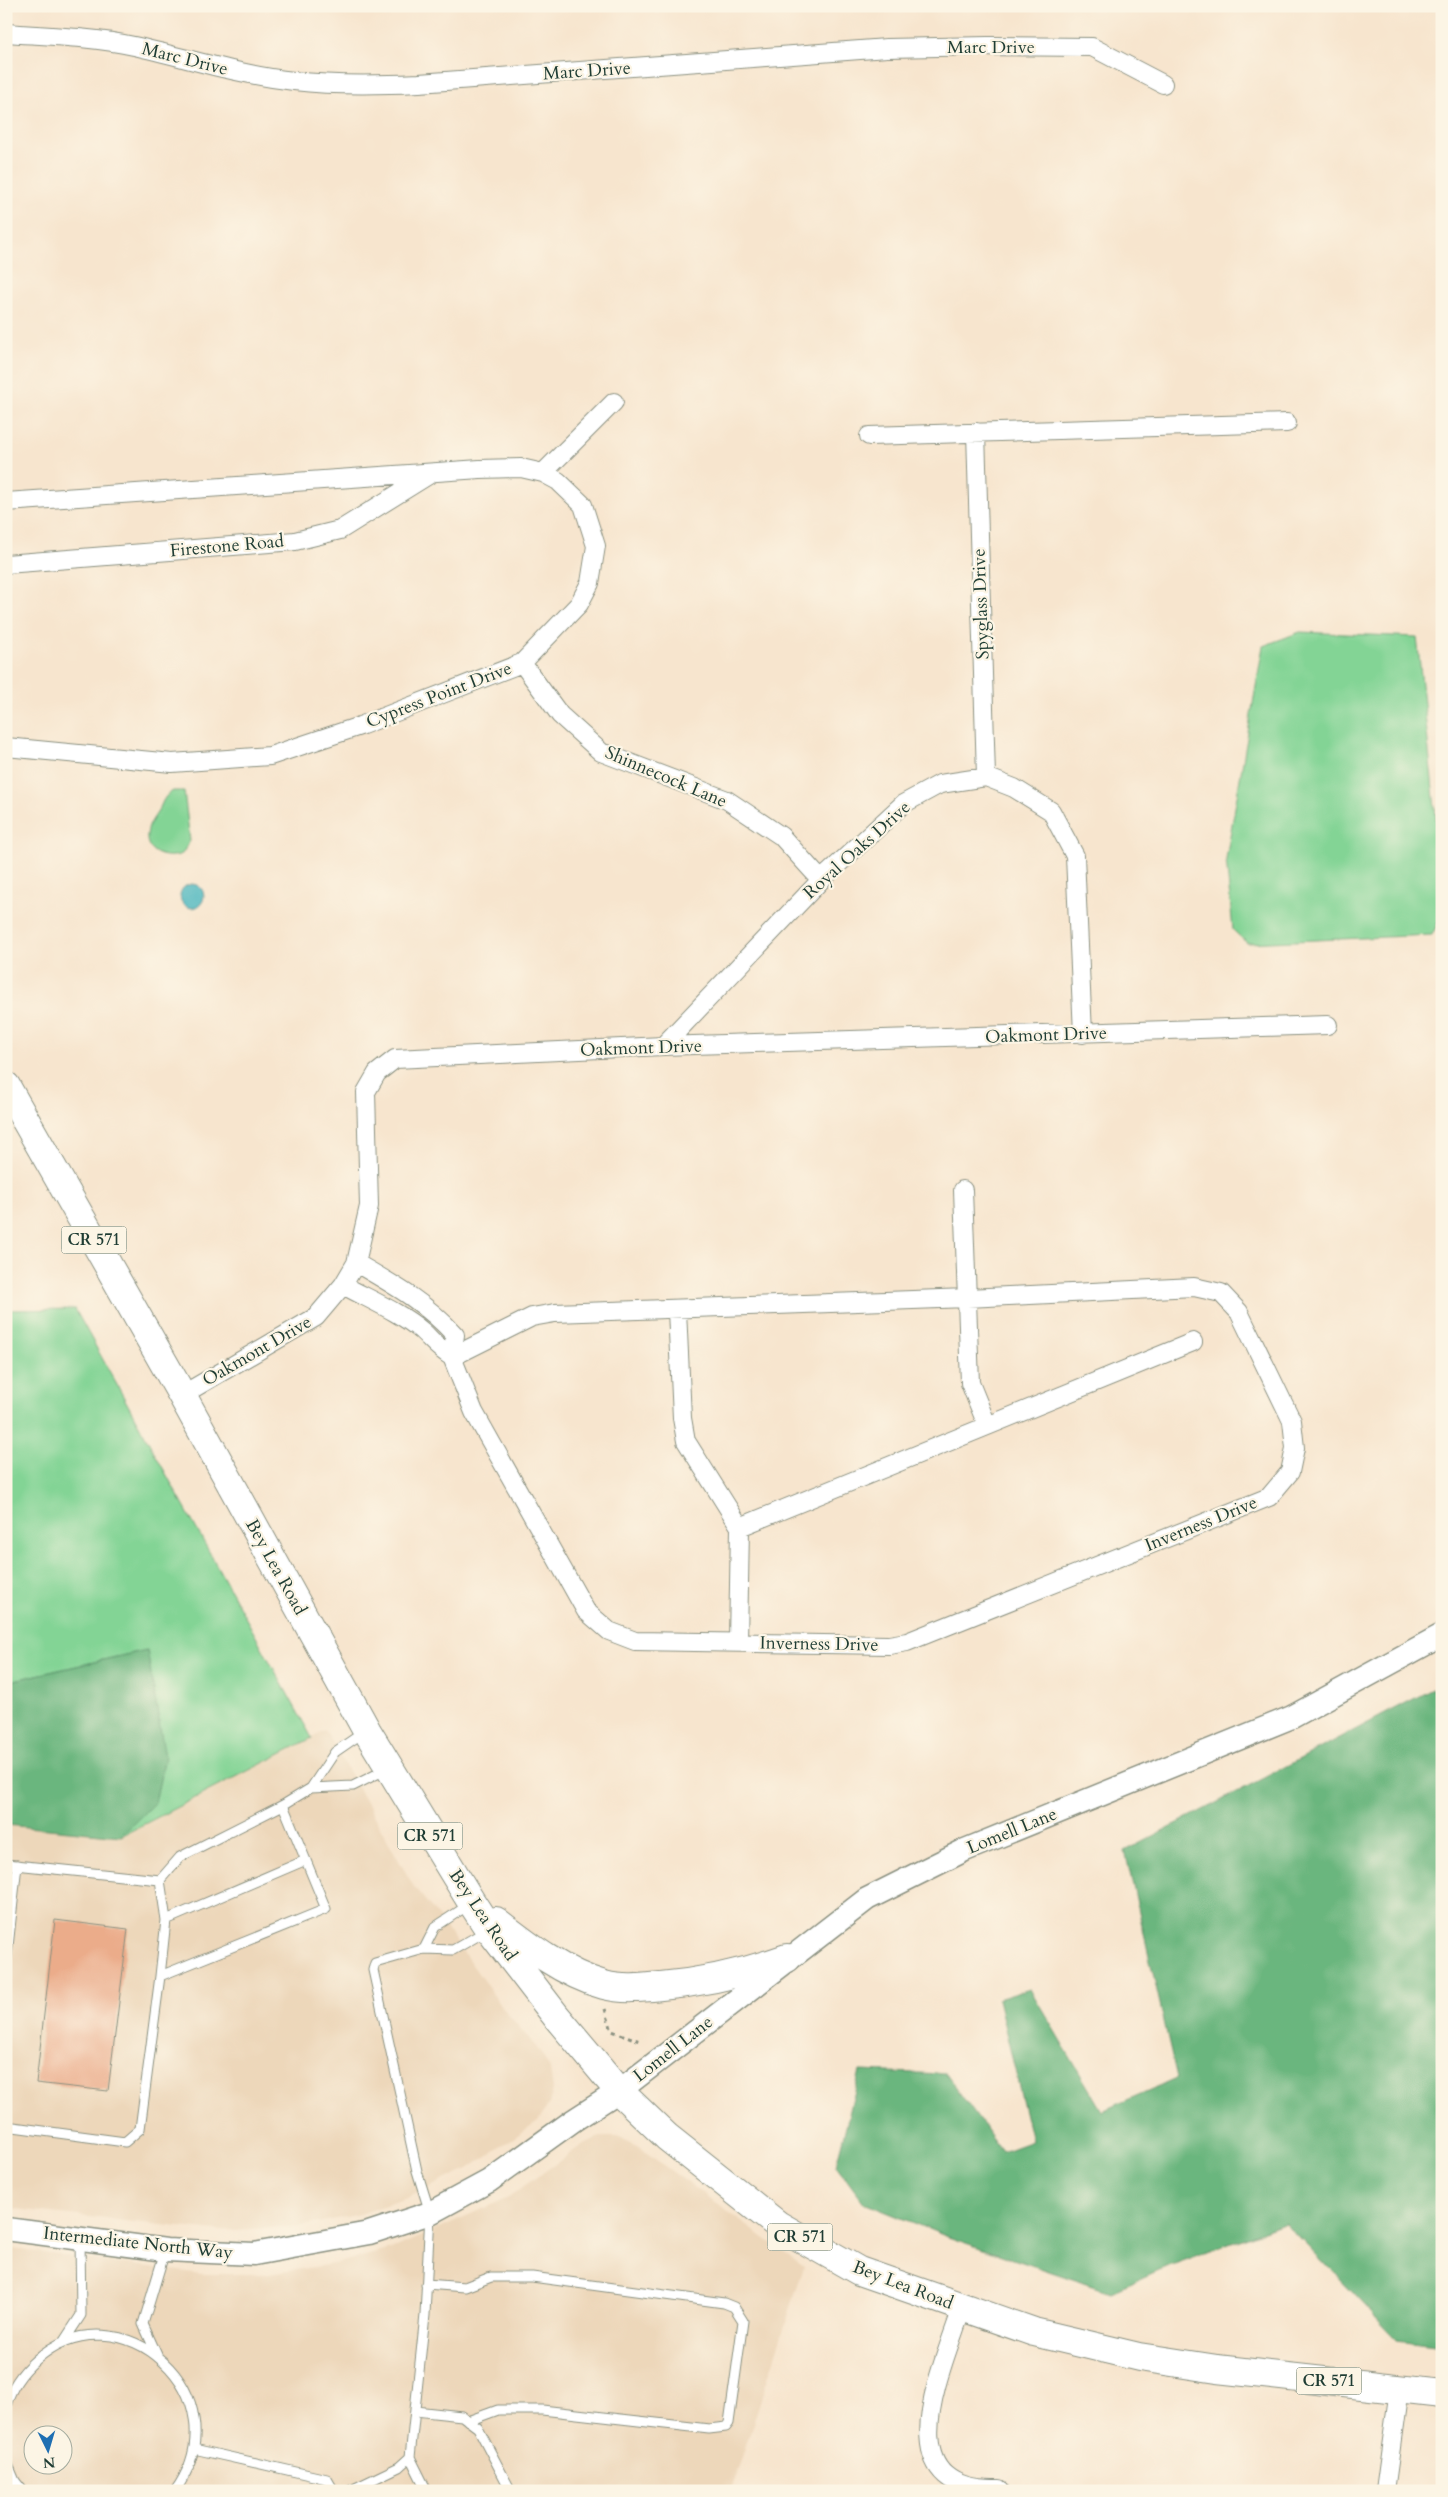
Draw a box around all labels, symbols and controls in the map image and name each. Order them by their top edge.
street label: Marc Drive [947,35,1035,60]
street label: Marc Drive [139,36,231,82]
street label: Marc Drive [542,55,632,87]
street label: Firestone Road [169,529,285,563]
street label: Spyglass Drive [967,548,995,660]
street label: Cypress Point Drive [363,656,515,734]
street label: Shinnecock Lane [601,740,731,814]
street label: Royal Oaks Drive [798,795,916,905]
street label: Oakmont Drive [984,1020,1108,1050]
street label: Oakmont Drive [579,1033,703,1063]
road number: CR 571 [62,1226,126,1254]
street label: Oakmont Drive [198,1310,316,1392]
street label: Inverness Drive [1141,1490,1261,1558]
street label: Bey Lea Road [239,1515,313,1620]
street label: Inverness Drive [759,1630,879,1658]
street label: Lomell Lane [963,1802,1061,1860]
road number: CR 571 [398,1822,462,1850]
street label: Bey Lea Road [443,1864,523,1966]
street label: Lomell Lane [628,2010,718,2088]
street label: Intermediate North Way [42,2221,235,2265]
road number: CR 571 [768,2224,832,2250]
street label: Bey Lea Road [849,2254,957,2316]
road number: CR 571 [1296,2368,1362,2394]
north arrow [22,2424,72,2474]
text: N [42,2452,56,2472]

